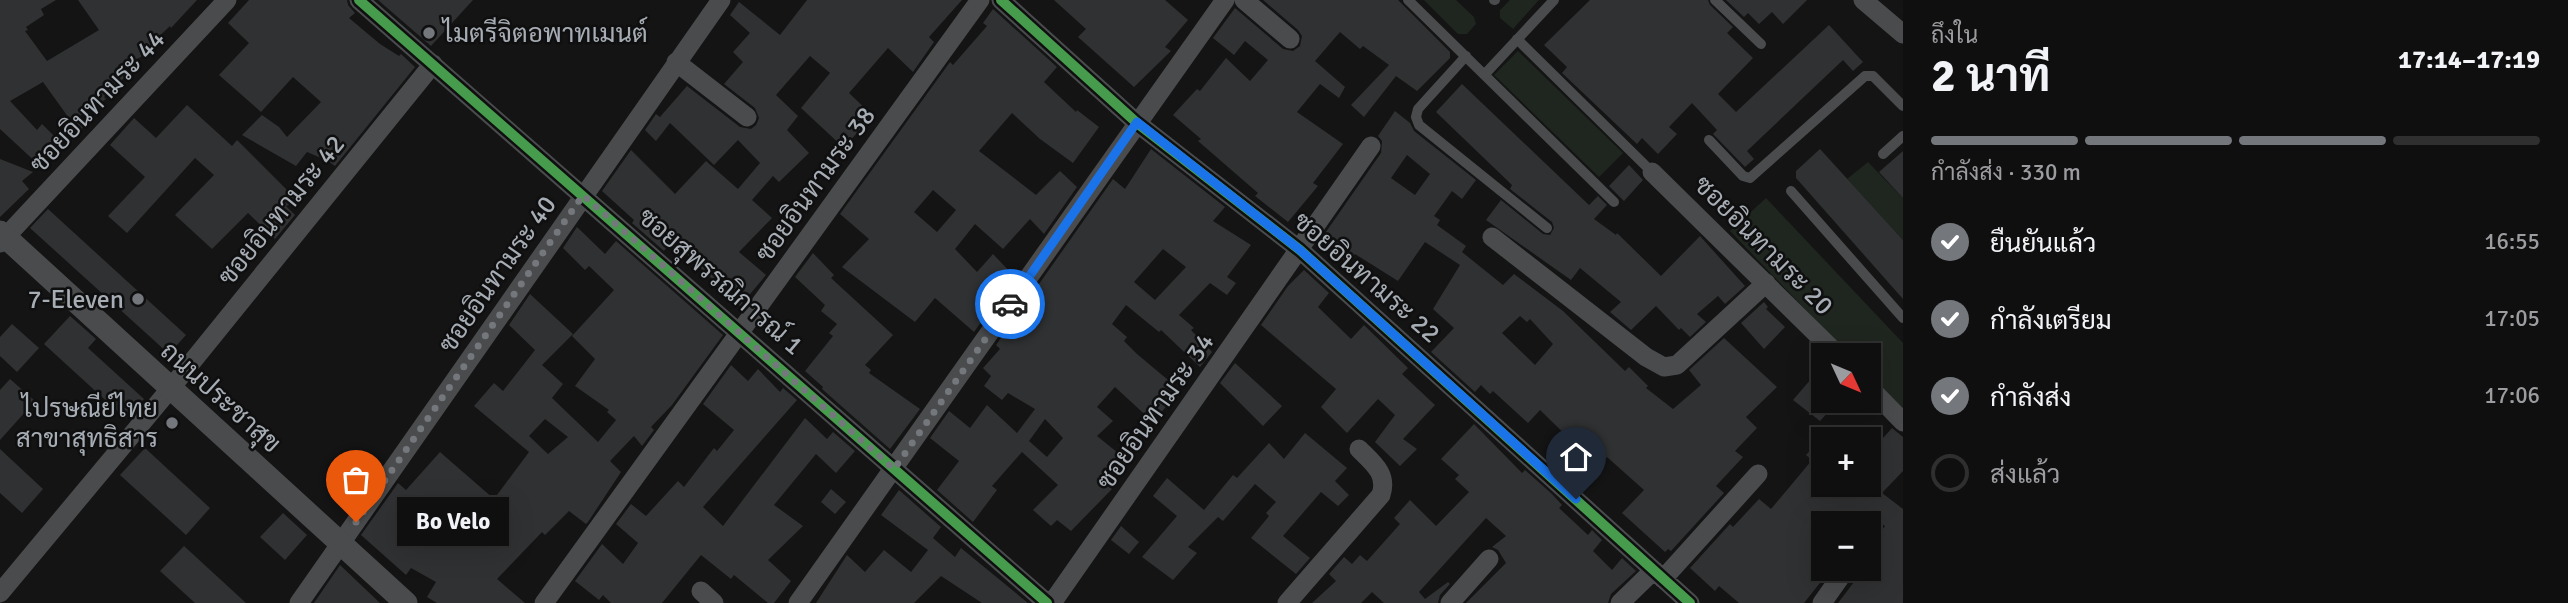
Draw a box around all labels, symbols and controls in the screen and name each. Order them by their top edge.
place label: ไมตรีจิตอพาทเมนต์ [441,16,648,50]
text: ถึงใน [1931,21,1978,50]
street label: ซอยอินทามระ 44 [23,24,172,180]
marker: ไมตรีจิตอพาทเมนต์ [421,25,437,41]
text: 17:14–17:19 [2398,44,2540,76]
text: 2 นาที [1931,48,2051,104]
street label: ซอยอินทามระ 38 [749,101,883,268]
street label: ซอยอินทามระ 42 [211,129,352,292]
text: กำลังส่ง · 330 m [1931,158,2081,187]
street label: ซอยอินทามระ 20 [1687,169,1840,322]
street label: ซอยอินทามระ 40 [432,190,564,359]
street label: ซอยสุพรรณิการณ์ 1 [631,200,811,363]
street label: ซอยอินทามระ 22 [1286,205,1446,350]
icon: check [1931,223,1969,261]
text: 16:55 [2484,227,2540,256]
text: ยืนยันแล้ว [1990,228,2096,260]
courier [975,269,1045,339]
place label: 7-Eleven [27,284,124,316]
icon: car [991,285,1029,323]
marker: 7-Eleven [130,291,146,307]
icon: check [1931,300,1969,338]
text: 17:05 [2484,304,2540,333]
text: กำลังเตรียม [1990,305,2112,337]
street label: ซอยอินทามระ 34 [1090,327,1222,496]
street label: ถนนประชาสุข [153,335,287,461]
north arrow [1811,343,1881,413]
map controls [1811,343,1881,581]
icon: check [1931,377,1969,415]
text: 17:06 [2484,381,2540,410]
text: กำลังส่ง [1990,382,2071,414]
place label: ไปรษณีย์ไทย สาขาสุทธิสาร [16,391,158,456]
marker: ไปรษณีย์ไทย สาขาสุทธิสาร [164,415,180,431]
pin [1546,427,1606,499]
button: + [1811,427,1881,497]
icon: home [1557,438,1595,476]
pin [326,450,386,522]
text: ส่งแล้ว [1990,459,2060,491]
icon: bag [337,461,375,499]
callout: Bo Velo [398,498,510,546]
text: Bo Velo [416,507,490,536]
button: − [1811,511,1881,581]

